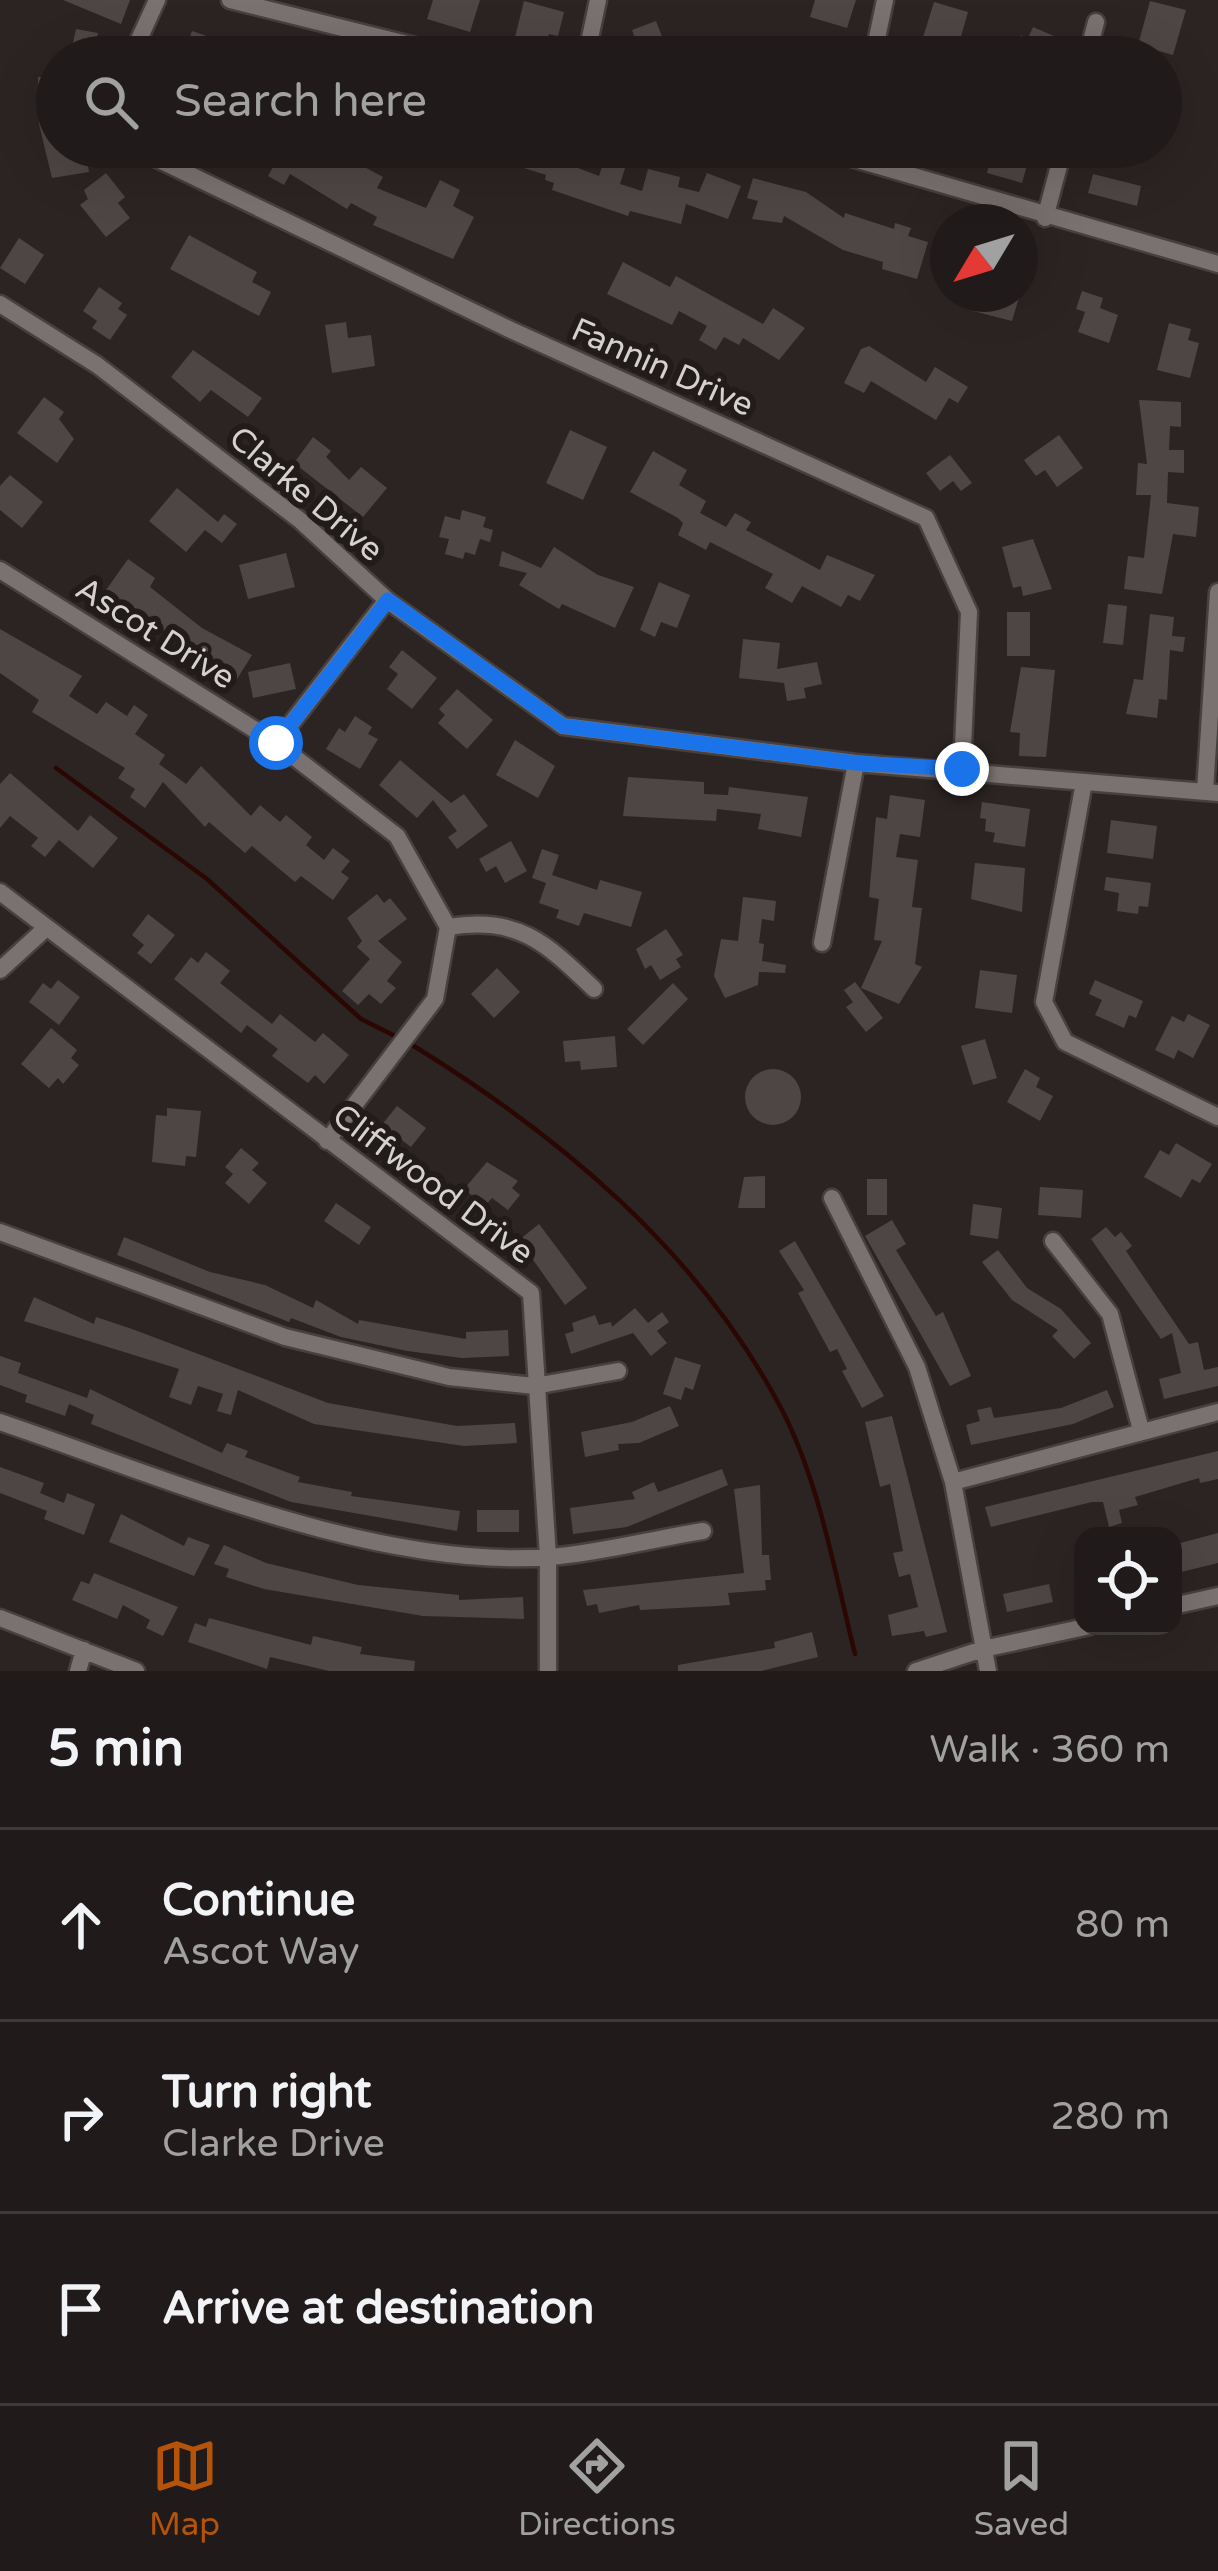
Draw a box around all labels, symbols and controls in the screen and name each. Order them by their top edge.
search box [36,36,1182,168]
icon: search [78,69,144,135]
text: Search here [174,75,427,129]
north arrow [930,204,1038,312]
street label: Fannin Drive [566,310,759,425]
street label: Clarke Drive [221,419,391,570]
street label: Ascot Drive [68,569,242,698]
route start [249,716,303,770]
route end [935,742,989,796]
street label: Cliffwood Drive [325,1096,541,1272]
map controls [1074,1527,1182,1635]
button: locate [1074,1527,1182,1635]
text: 5 min [48,1718,184,1780]
text: Walk · 360 m [929,1726,1170,1773]
text: Continue [162,1874,355,1928]
icon: ahead [48,1892,114,1958]
text: 80 m [1075,1901,1170,1948]
text: Ascot Way [162,1928,359,1975]
text: Turn right [162,2066,371,2120]
icon: right [48,2084,114,2150]
text: 280 m [1051,2093,1170,2140]
text: Clarke Drive [162,2120,385,2167]
icon: arrive [48,2276,114,2342]
text: Arrive at destination [162,2282,594,2336]
tab: Map [149,2433,220,2544]
tab: Directions [518,2433,676,2544]
tab: Saved [974,2433,1069,2544]

